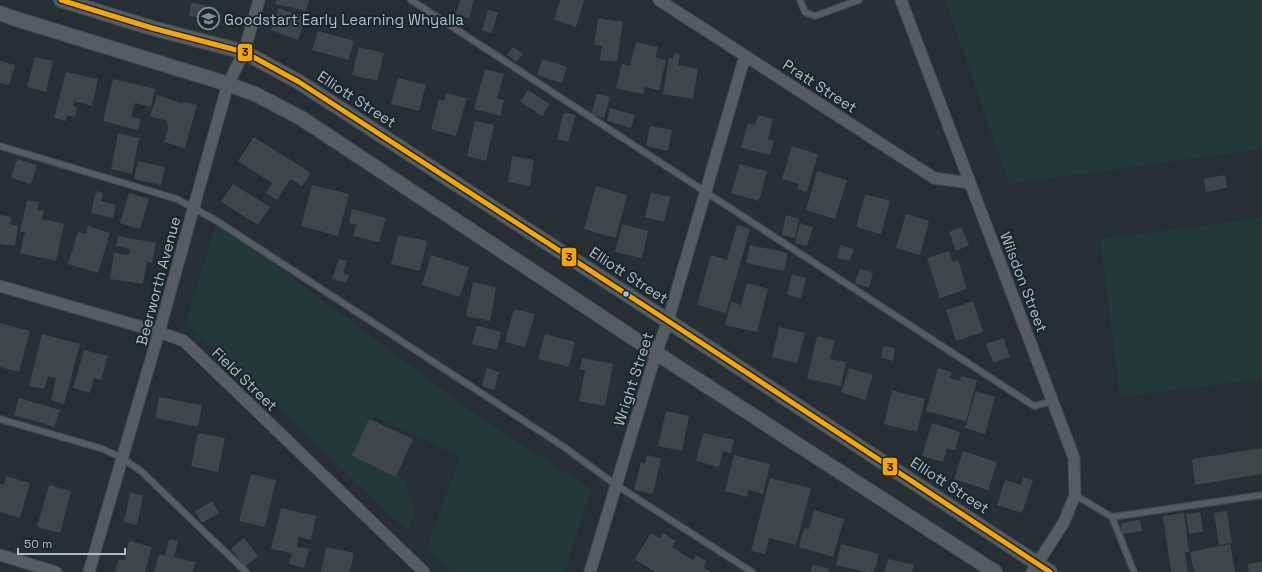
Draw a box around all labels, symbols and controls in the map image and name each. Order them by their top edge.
school or university icon: Goodstart Early Learning Whyalla [196,6,222,32]
place label: Goodstart Early Learning Whyalla [224,10,464,29]
line badge: 3 [237,43,253,62]
text: 3 [242,45,249,59]
street label: Pratt Street [779,55,861,117]
street label: Elliott Street [314,66,400,132]
street label: Beerworth Avenue [132,214,184,348]
street label: Wilsdon Street [996,229,1052,335]
street label: Elliott Street [586,242,672,308]
line badge: 3 [561,247,577,267]
text: 3 [566,250,573,264]
unlabelled marker [621,289,631,299]
street label: Wright Street [609,330,657,428]
street label: Field Street [208,343,282,415]
street label: Elliott Street [907,452,993,518]
line badge: 3 [882,457,898,476]
text: 3 [887,460,894,474]
scale bar [18,530,125,556]
text: 50 m [24,536,52,552]

